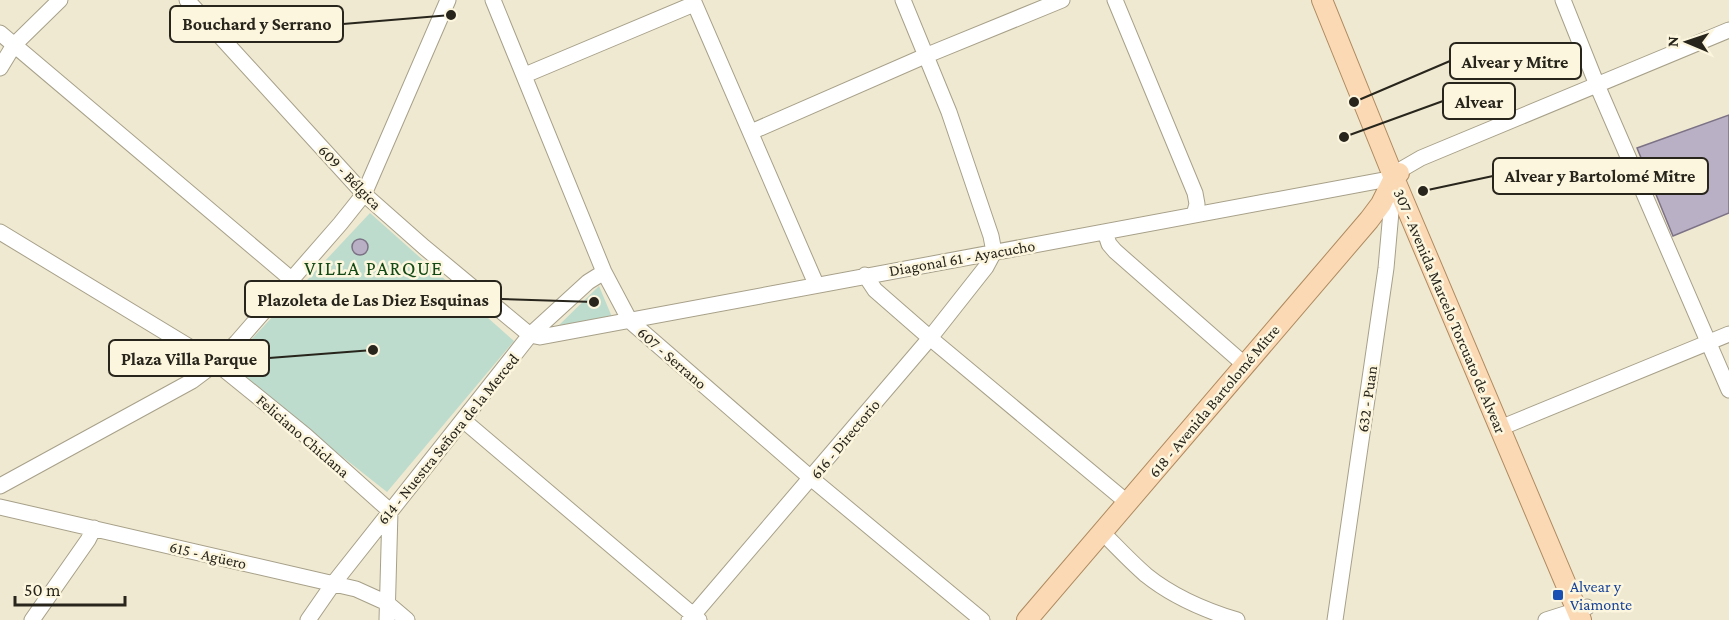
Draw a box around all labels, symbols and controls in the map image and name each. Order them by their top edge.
callout: Bouchard y Serrano [170,6,343,42]
north arrow [1657,12,1717,72]
text: Bouchard y Serrano [182,14,332,34]
text: N [1664,36,1681,47]
callout: Alvear y Mitre [1450,43,1581,79]
text: Alvear y Mitre [1461,52,1568,72]
callout: Alvear [1443,83,1515,119]
text: Alvear [1454,92,1503,112]
street label: 609 - Bélgica [314,141,385,214]
callout: Alvear y Bartolomé Mitre [1493,158,1708,194]
text: Alvear y Bartolomé Mitre [1504,166,1695,186]
street label: 307 - Avenida Marcelo Torcuato de Alvear [1391,186,1510,436]
street label: Diagonal 61 - Ayacucho [888,237,1037,280]
district label: VILLA PARQUE [304,257,444,279]
callout: Plazoleta de Las Diez Esquinas [245,281,501,317]
text: Plazoleta de Las Diez Esquinas [257,290,489,310]
street label: 618 - Avenida Bartolomé Mitre [1145,321,1283,481]
street label: 607 - Serrano [634,324,710,393]
callout: Plaza Villa Parque [109,340,269,376]
text: Plaza Villa Parque [121,349,257,369]
street label: 614 - Nuestra Señora de la Merced [374,350,522,528]
street label: 632 - Puan [1354,364,1380,433]
street label: Feliciano Chiclana [253,391,353,481]
street label: 616 - Directorio [807,396,883,482]
street label: 615 - Agüero [168,538,248,573]
scale bar [15,569,124,607]
place label: Alvear y Viamonte [1570,578,1632,613]
text: 50 m [24,580,61,600]
marker: Alvear y Viamonte [1551,588,1565,602]

